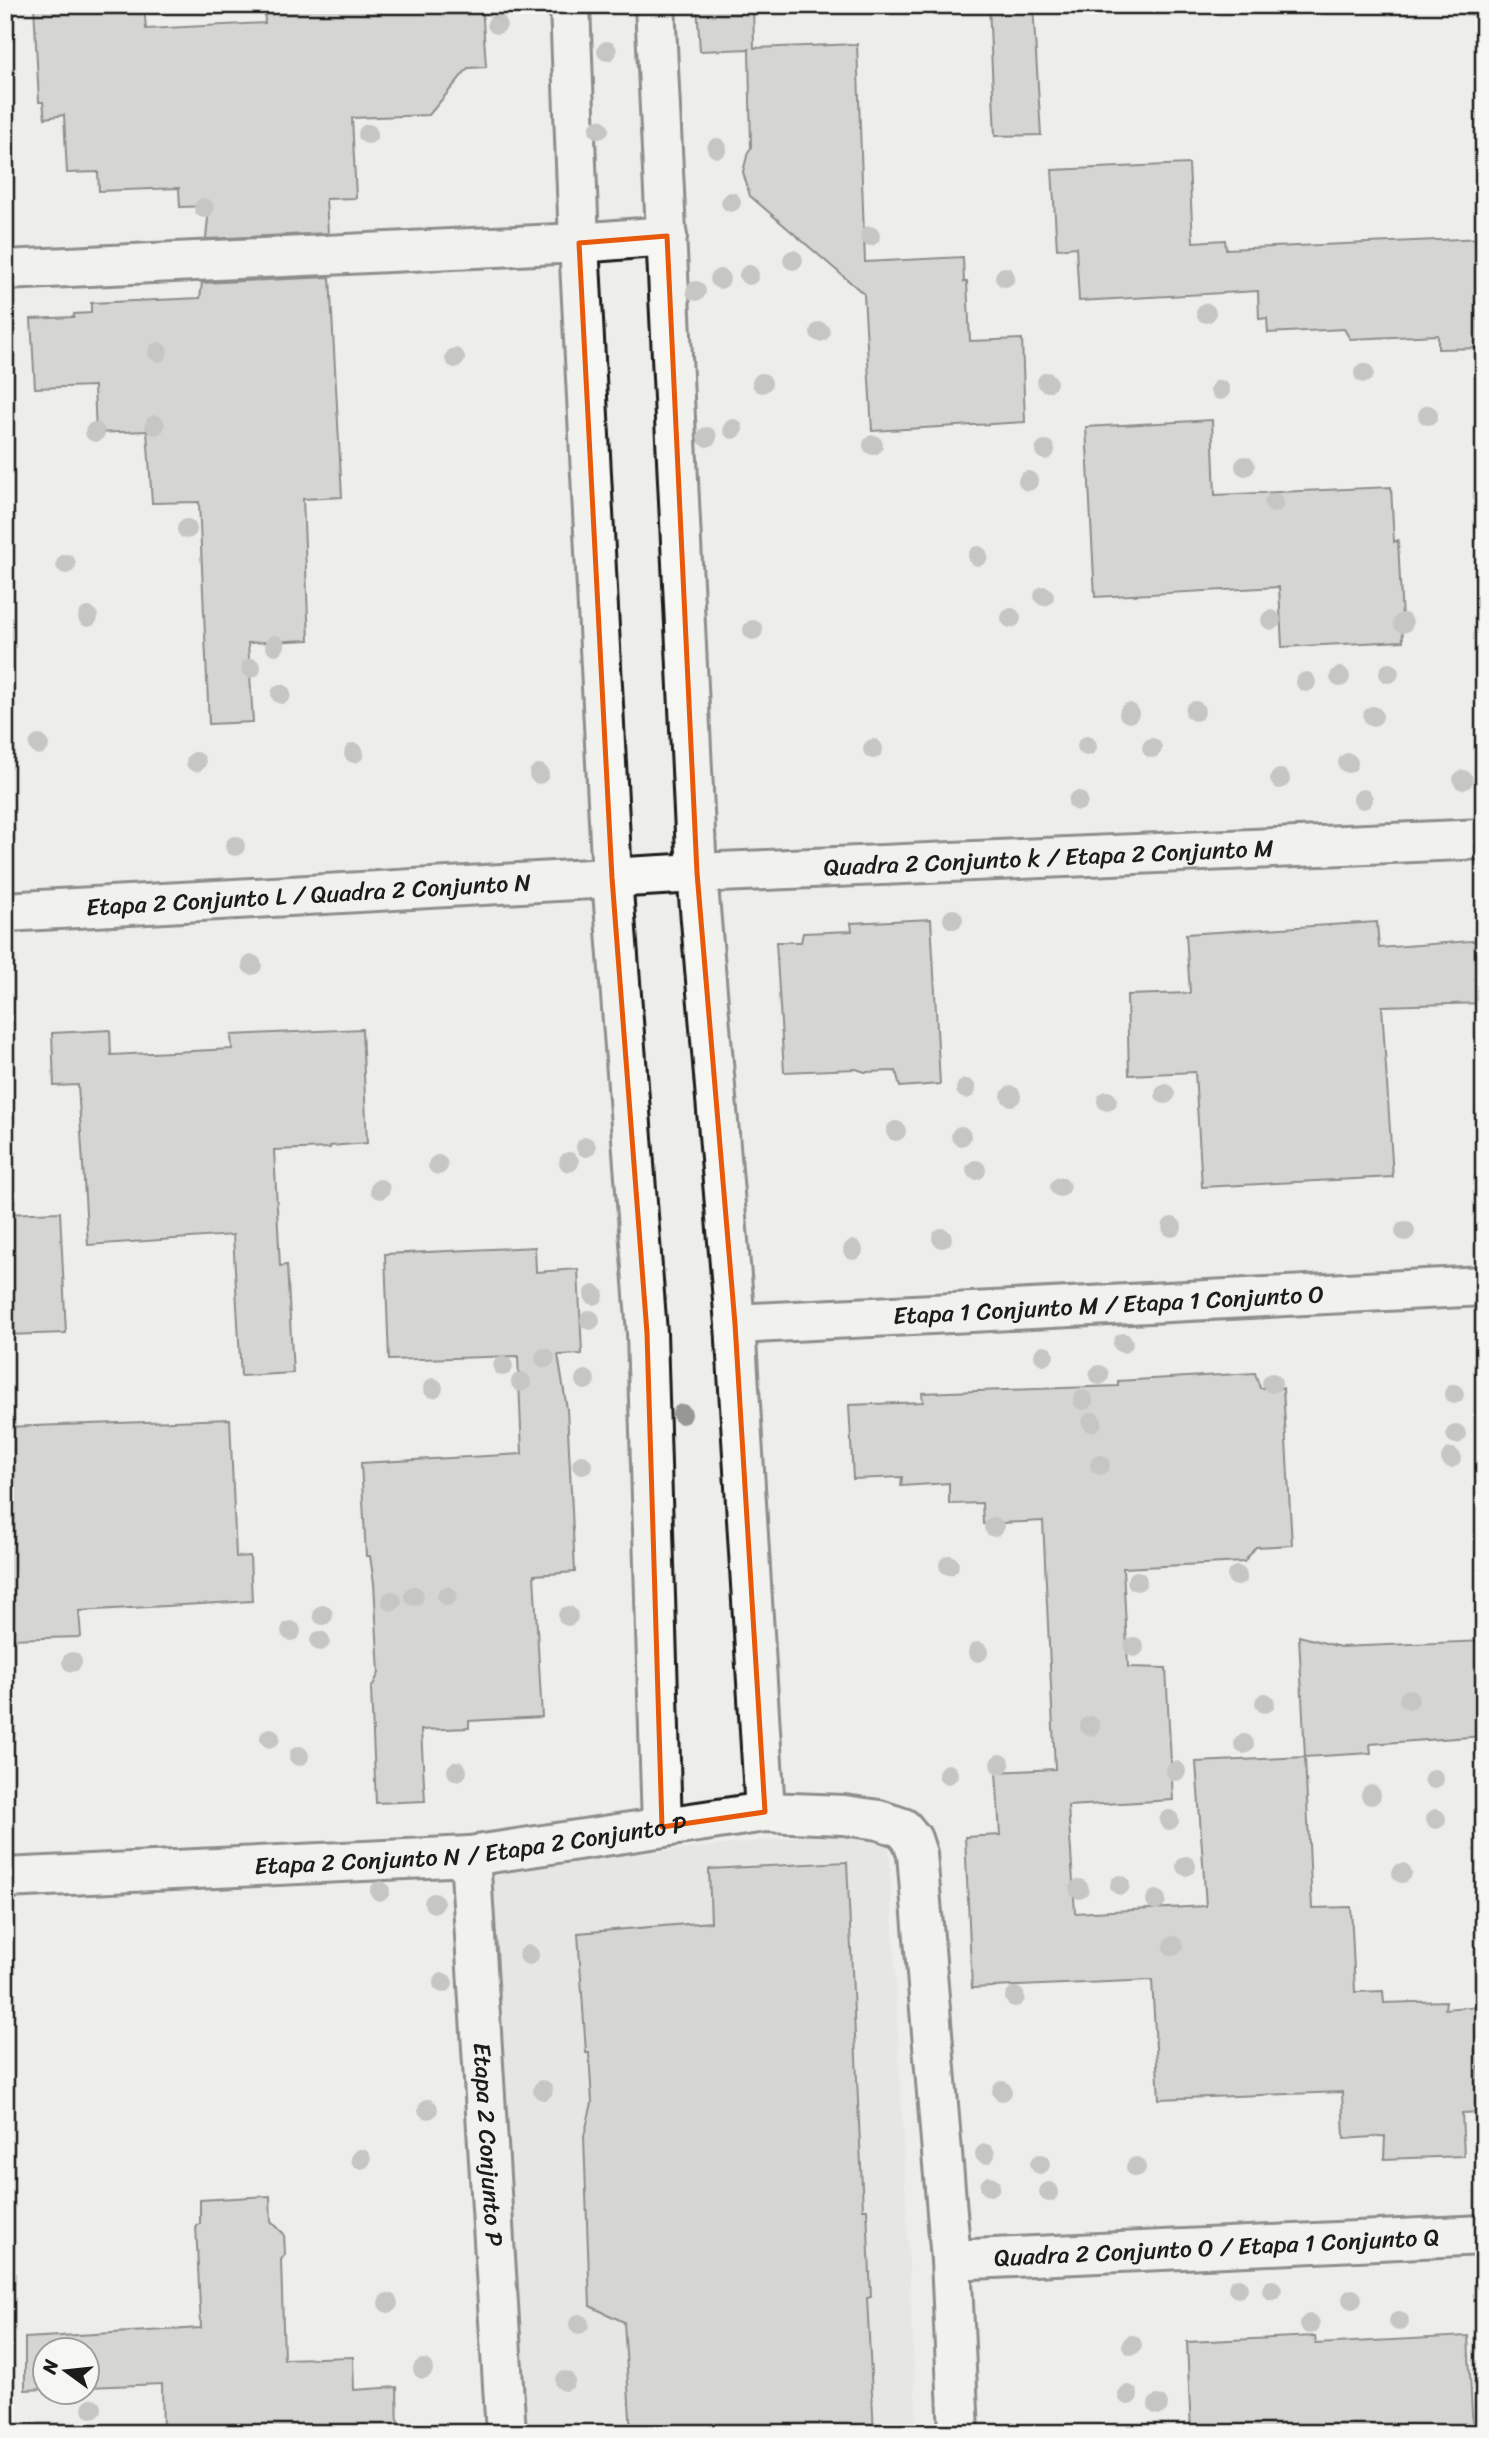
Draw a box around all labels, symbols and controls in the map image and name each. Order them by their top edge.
street label: Quadra 2 Conjunto k / Etapa 2 Conjunto M [823,827,1275,889]
street label: Etapa 2 Conjunto L / Quadra 2 Conjunto N [85,861,532,928]
street label: Etapa 1 Conjunto M / Etapa 1 Conjunto O [892,1273,1325,1337]
street label: Etapa 2 Conjunto N / Etapa 2 Conjunto P [253,1803,690,1887]
street label: Etapa 2 Conjunto P [461,2041,515,2248]
street label: Quadra 2 Conjunto O / Etapa 1 Conjunto Q [993,2216,1440,2279]
north arrow [32,2336,102,2406]
text: N [32,2355,68,2378]

